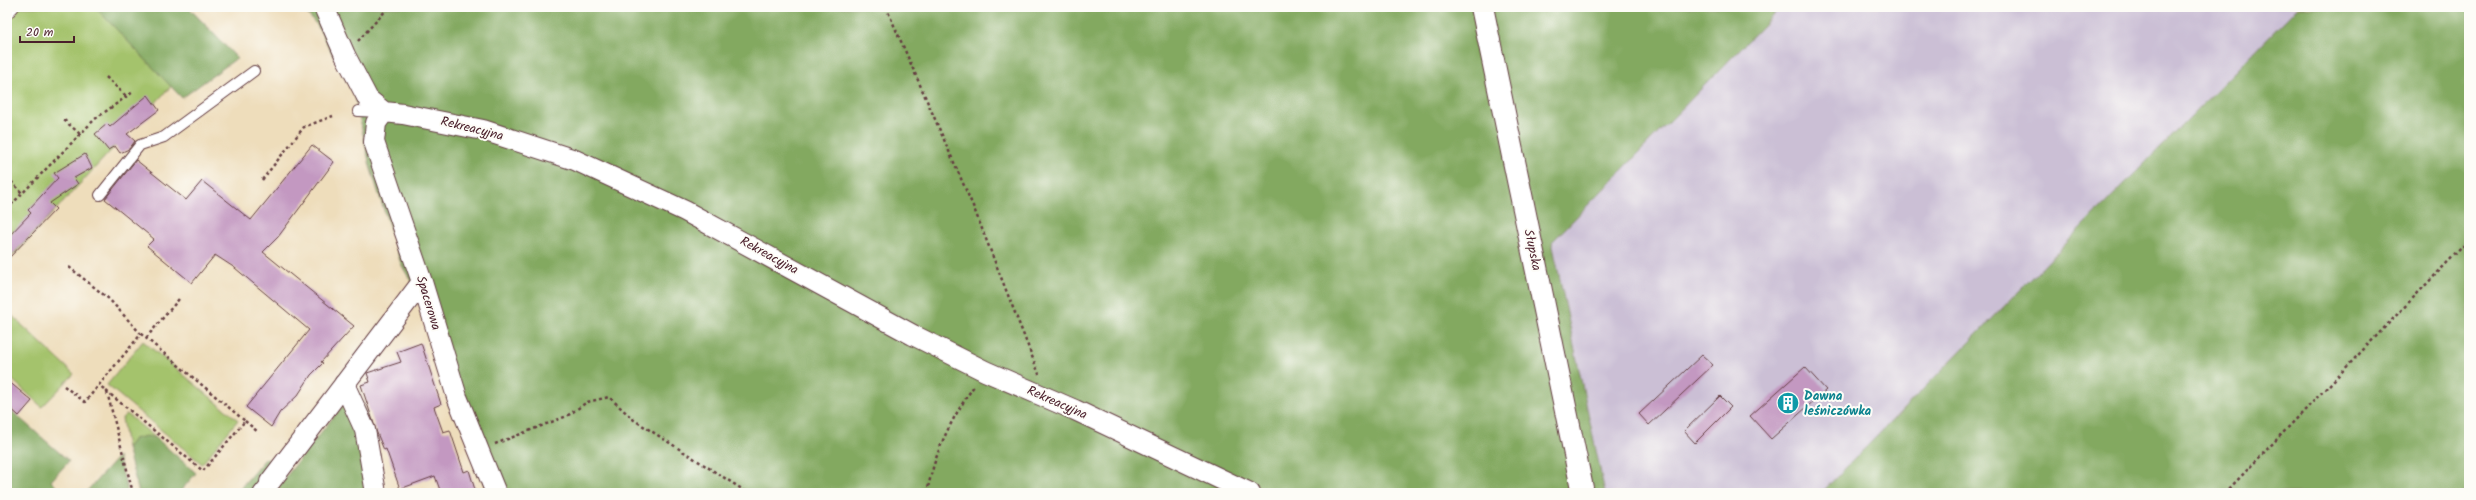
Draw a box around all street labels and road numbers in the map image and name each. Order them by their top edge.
street label: Rekreacyjna [438,111,506,147]
street label: Słupska [1517,227,1547,273]
street label: Rekreacyjna [736,231,802,281]
street label: Spacerowa [410,273,446,333]
street label: Rekreacyjna [1023,380,1091,426]

